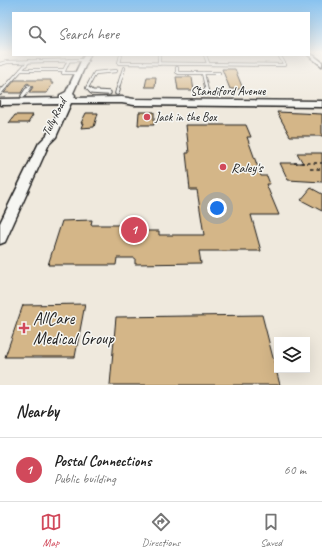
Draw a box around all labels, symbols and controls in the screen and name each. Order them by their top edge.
search box [12,12,310,56]
icon: search [26,23,48,45]
text: Search here [58,25,119,44]
street label: Standiford Avenue [191,83,267,99]
street label: Tully Road [38,94,71,138]
place label: Jack in the Box [154,109,218,125]
marker: Jack in the Box [142,112,152,122]
place label: Raley's [231,159,264,176]
marker: Raley's [218,162,228,172]
your location [207,198,227,218]
pin: 1 [121,215,147,245]
place label: AllCare Medical Group [33,308,115,349]
marker: AllCare Medical Group [18,322,30,334]
map controls [274,337,310,373]
button: layers [274,337,310,373]
text: Nearby [16,401,59,422]
text: Postal Connections [54,452,151,471]
text: 1 [26,462,32,478]
text: 60 m [284,462,306,478]
text: Public building [54,471,116,487]
tab: Map [40,511,62,549]
tab: Directions [142,511,180,549]
tab: Saved [260,511,282,549]

